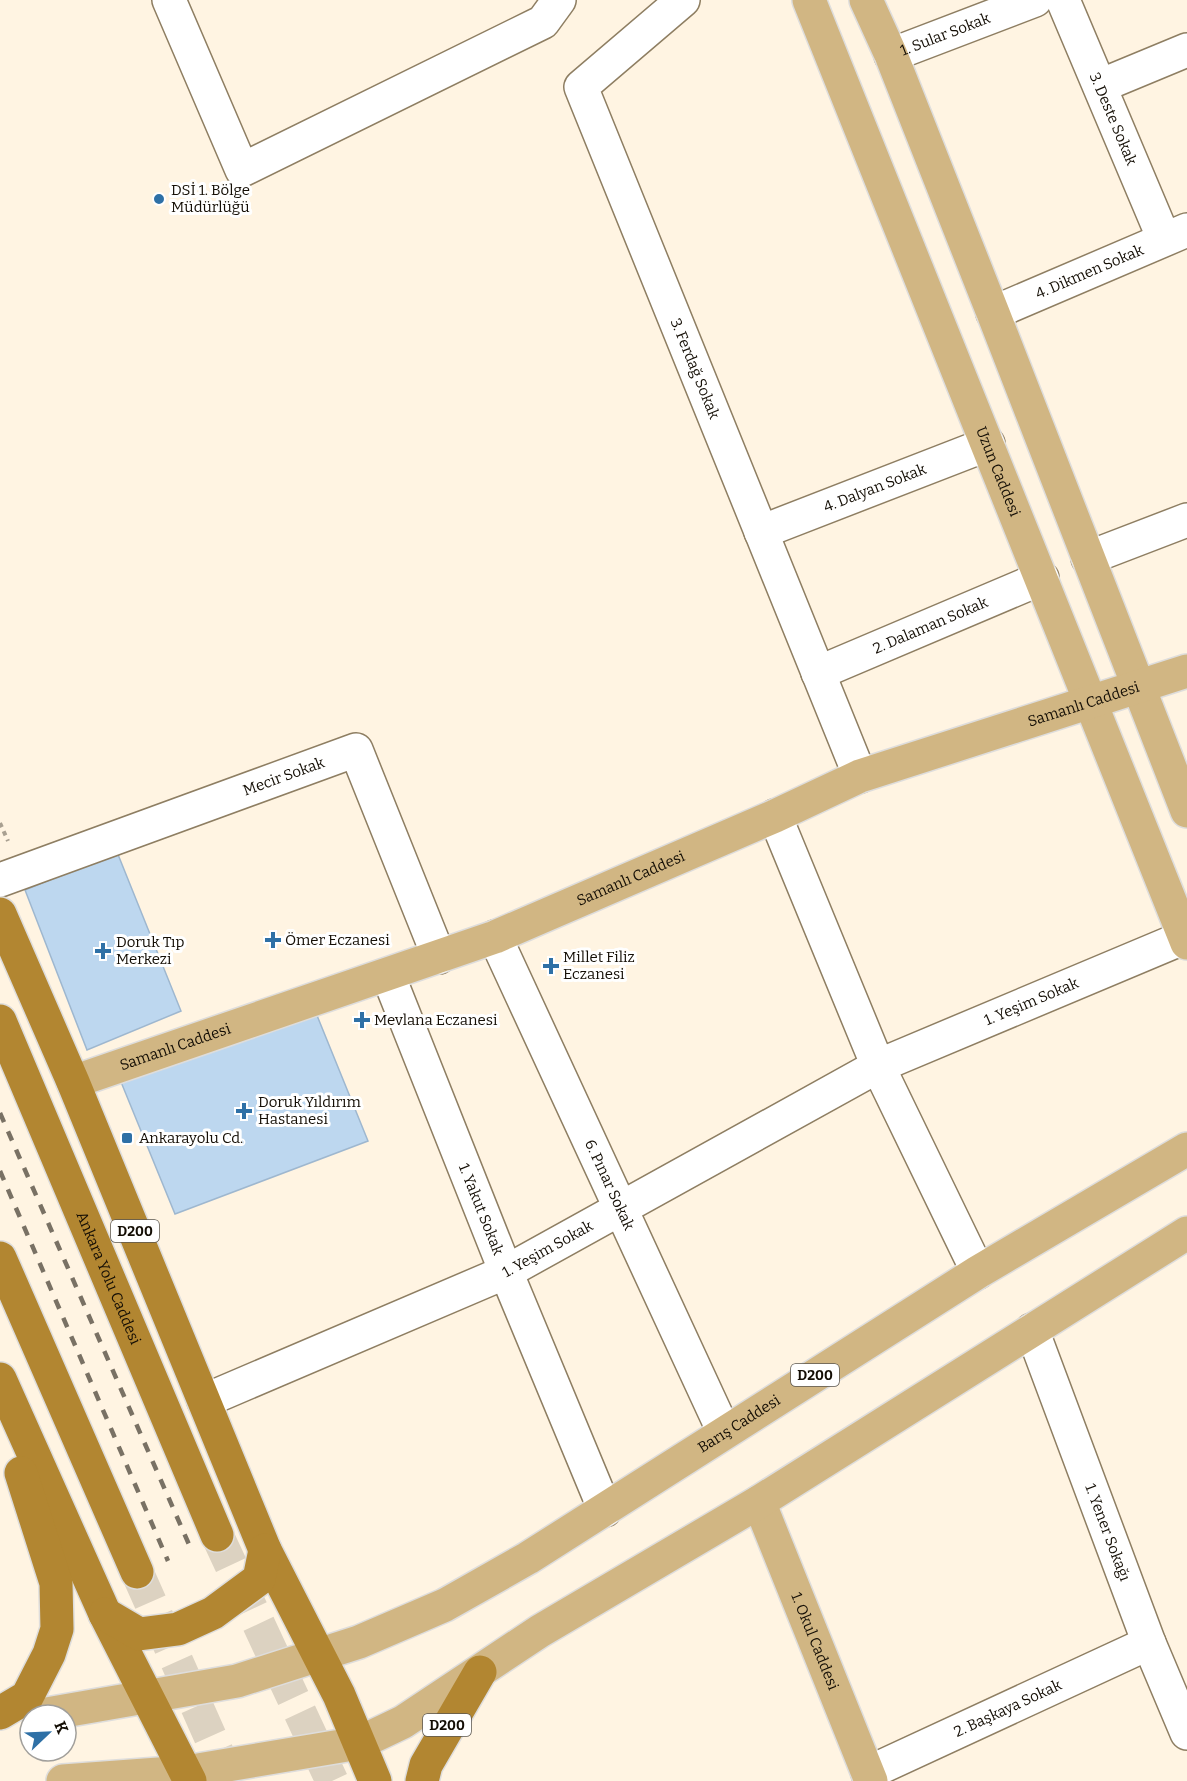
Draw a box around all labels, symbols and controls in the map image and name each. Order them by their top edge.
street label: 1. Sular Sokak [898,9,993,60]
street label: 3. Deste Sokak [1086,70,1141,168]
place label: DSİ 1. Bölge Müdürlüğü [171,181,250,216]
marker: DSİ 1. Bölge Müdürlüğü [152,192,166,206]
street label: 4. Dikmen Sokak [1033,241,1147,303]
street label: 3. Ferdağ Sokak [667,316,724,422]
street label: Uzun Caddesi [972,424,1024,520]
street label: 4. Dalyan Sokak [821,460,929,516]
street label: 2. Dalaman Sokak [870,593,991,658]
street label: Samanlı Caddesi [1026,678,1142,731]
street label: Mecir Sokak [241,753,327,799]
street label: Samanlı Caddesi [574,847,688,910]
place label: Ömer Eczanesi [285,931,390,949]
place label: Doruk Tıp Merkezi [116,933,185,968]
marker: Ömer Eczanesi [266,933,280,947]
marker: Doruk Tıp Merkezi [94,942,112,960]
place label: Millet Filiz Eczanesi [563,948,635,983]
marker: Millet Filiz Eczanesi [544,959,558,973]
street label: 1. Yeşim Sokak [982,974,1082,1029]
place label: Mevlana Eczanesi [374,1011,498,1029]
marker: Mevlana Eczanesi [355,1013,369,1027]
street label: Samanlı Caddesi [117,1019,233,1074]
place label: Doruk Yıldırım Hastanesi [258,1093,362,1128]
marker: Doruk Yıldırım Hastanesi [235,1102,253,1120]
place label: Ankarayolu Cd. [139,1129,243,1147]
marker: Ankarayolu Cd. [120,1131,134,1145]
street label: 6. Pınar Sokak [581,1137,639,1233]
street label: 1. Yakut Sokak [455,1161,508,1258]
street label: Ankara Yolu Caddesi [72,1209,145,1348]
street label: 1. Yeşim Sokak [499,1216,596,1281]
road number: D200 [111,1220,159,1242]
road number: D200 [791,1364,839,1386]
street label: Barış Caddesi [694,1391,784,1457]
street label: 1. Yener Sokağı [1081,1481,1134,1584]
street label: 1. Okul Caddesi [787,1590,843,1693]
street label: 2. Başkaya Sokak [951,1676,1065,1741]
north arrow [18,1703,78,1763]
road number: D200 [423,1714,471,1736]
text: K [50,1718,73,1737]

